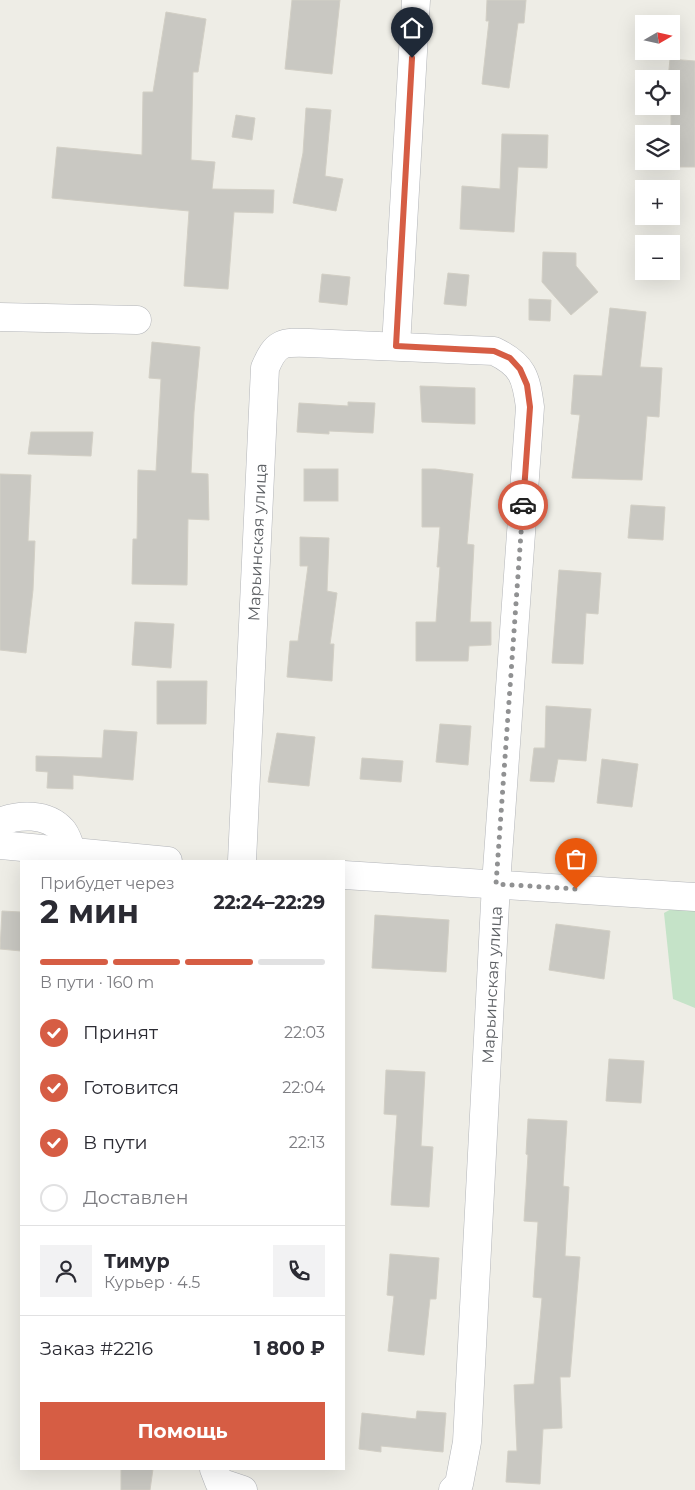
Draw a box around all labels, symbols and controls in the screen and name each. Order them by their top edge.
pin [391,7,433,58]
icon: home [398,14,426,42]
north arrow [635,15,680,60]
map controls [635,15,680,280]
button: locate [635,70,680,115]
button: layers [635,125,680,170]
button: + [635,180,680,225]
button: − [635,235,680,280]
street label: Марьинская улица [244,463,270,622]
courier [498,480,548,530]
icon: car [509,491,537,519]
pin [555,838,597,889]
icon: bag [562,845,590,873]
text: Прибудет через [40,874,175,893]
text: 22:24–22:29 [213,891,325,914]
text: 2 мин [40,892,139,931]
street label: Марьинская улица [478,906,506,1064]
text: В пути · 160 m [40,973,154,992]
icon: check [40,1019,68,1047]
text: Принят [83,1021,158,1044]
text: 22:03 [284,1023,325,1042]
icon: check [40,1074,68,1102]
text: Готовится [83,1076,179,1099]
text: 22:04 [282,1078,325,1097]
icon: check [40,1129,68,1157]
text: В пути [83,1131,148,1154]
text: 22:13 [289,1133,325,1152]
text: Доставлен [83,1186,189,1209]
button: person [40,1245,92,1297]
button: phone [273,1245,325,1297]
text: Тимур [104,1250,170,1273]
text: Курьер · 4.5 [104,1273,200,1292]
text: Заказ #2216 [40,1337,153,1360]
text: 1 800 ₽ [254,1337,325,1360]
button: Помощь [40,1402,325,1460]

